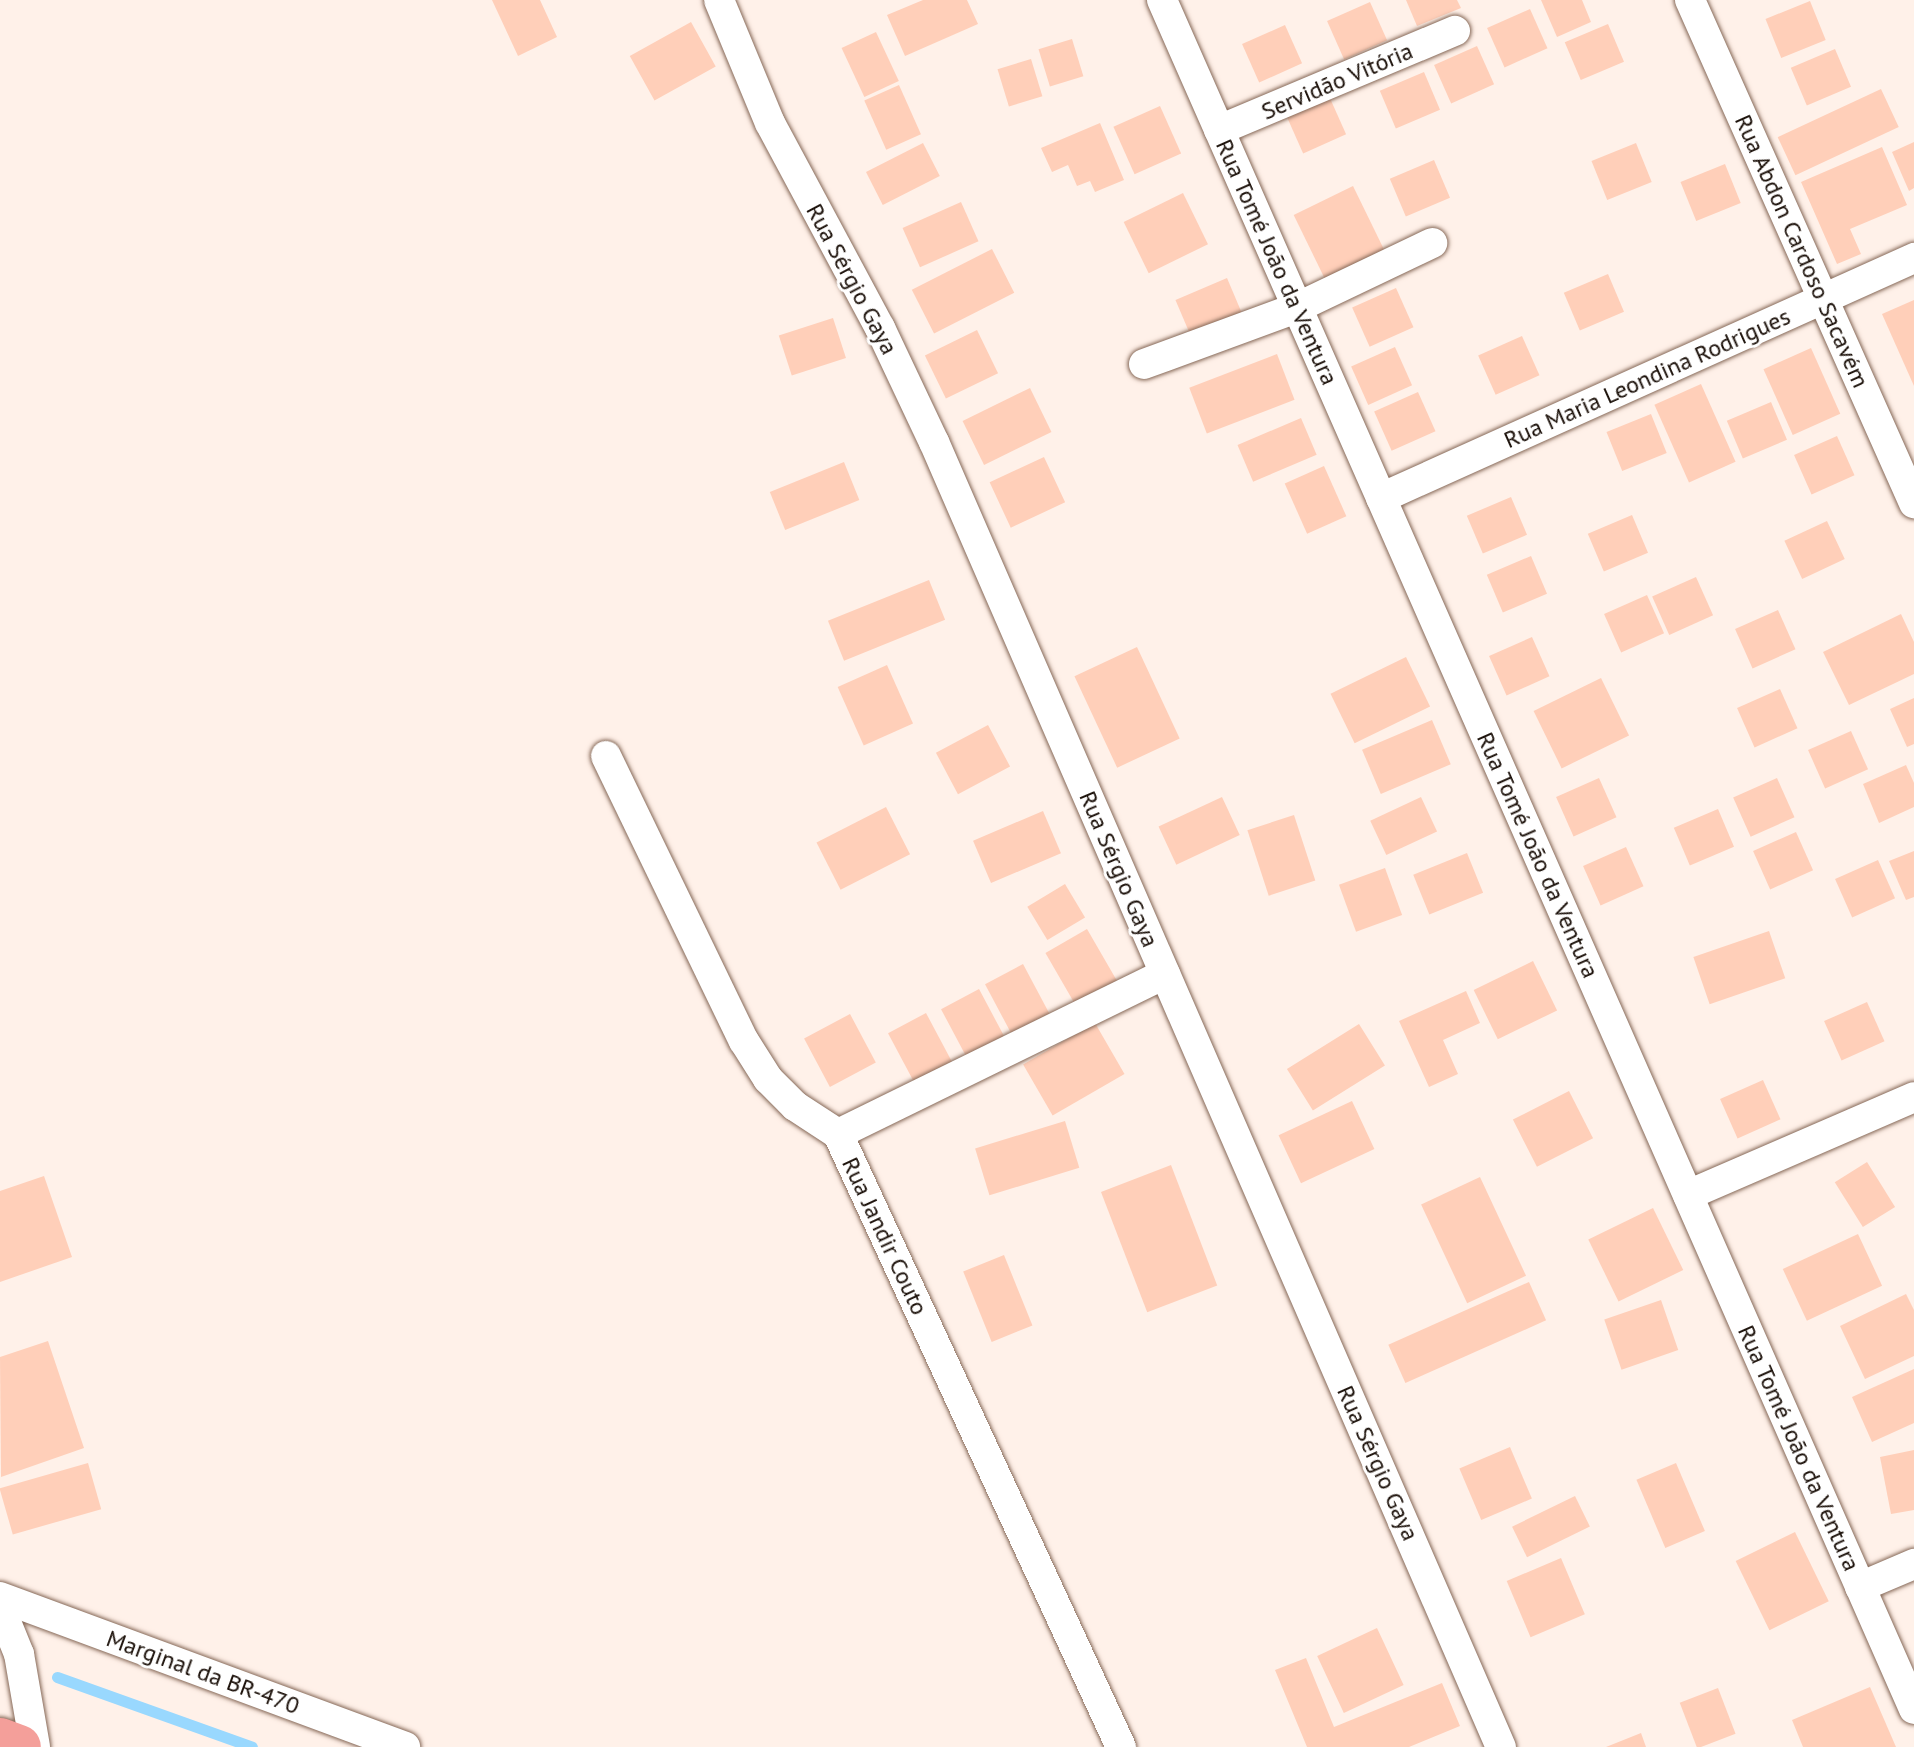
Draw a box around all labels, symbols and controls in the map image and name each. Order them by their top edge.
street label: Servidão Vitória [1257,36,1417,126]
street label: Rua Abdon Cardoso Sacavém [1729,110,1875,392]
street label: Rua Tomé João da Ventura [1209,134,1345,390]
street label: Rua Sérgio Gaya [800,199,904,359]
street label: Rua Maria Leondina Rodrigues [1499,302,1795,454]
street label: Rua Tomé João da Ventura [1470,727,1606,983]
street label: Rua Sérgio Gaya [1073,787,1165,951]
street label: Rua Jandir Couto [836,1153,934,1319]
street label: Rua Tomé João da Ventura [1731,1320,1867,1576]
street label: Rua Sérgio Gaya [1331,1381,1425,1545]
street label: Marginal da BR-470 [103,1624,303,1720]

